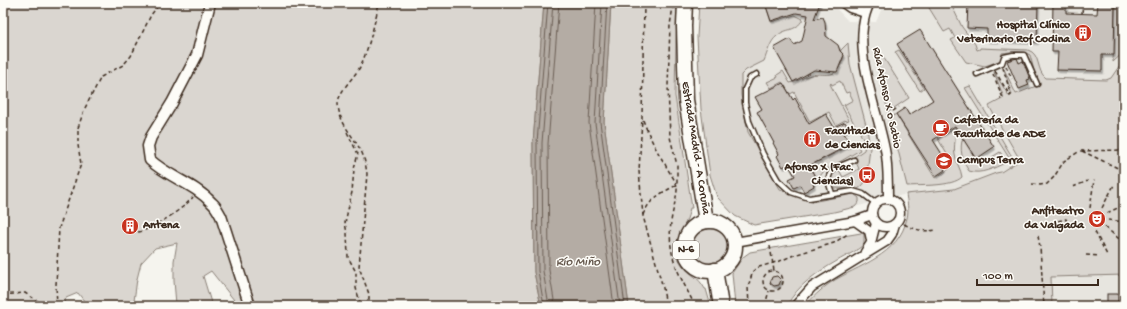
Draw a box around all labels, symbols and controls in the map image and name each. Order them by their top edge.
place label: Hospital Clínico Veterinario Rof Codina [956,19,1071,47]
building icon: Hospital Clínico Veterinario Rof Codina [1073,23,1093,43]
street label: Rúa Afonso X o Sabio [868,46,904,150]
street label: Estrada Madrid - A Coruña [678,80,712,216]
place label: Cafetería da Facultade de ADE [953,114,1047,142]
cafe icon: Cafetería da Facultade de ADE [931,118,951,138]
place label: Facultade de Ciencias [824,125,880,153]
building icon: Facultade de Ciencias [802,129,822,149]
school or university icon: Campus Terra [934,151,954,171]
place label: Campus Terra [956,154,1025,168]
place label: Afonso X (Fac. Ciencias) [784,161,854,189]
bus stop icon: Afonso X (Fac. Ciencias) [857,165,877,185]
place label: Anfiteatro da Valgada [1024,205,1085,233]
theatre icon: Anfiteatro da Valgada [1087,209,1107,229]
building icon: Antena [120,216,140,236]
place label: Antena [142,219,181,233]
road number: N-6 [673,241,699,259]
water label: Río Miño [556,255,601,270]
scale bar [977,261,1098,287]
text: 100 m [982,270,1013,284]

